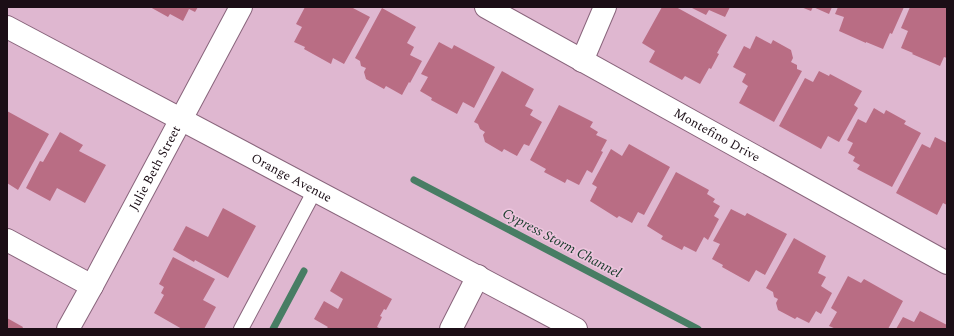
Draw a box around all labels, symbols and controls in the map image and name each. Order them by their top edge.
street label: Montefino Drive [670,103,764,167]
street label: Julie Beth Street [124,121,186,214]
street label: Orange Avenue [247,148,335,208]
water label: Cypress Storm Channel [499,203,626,283]

